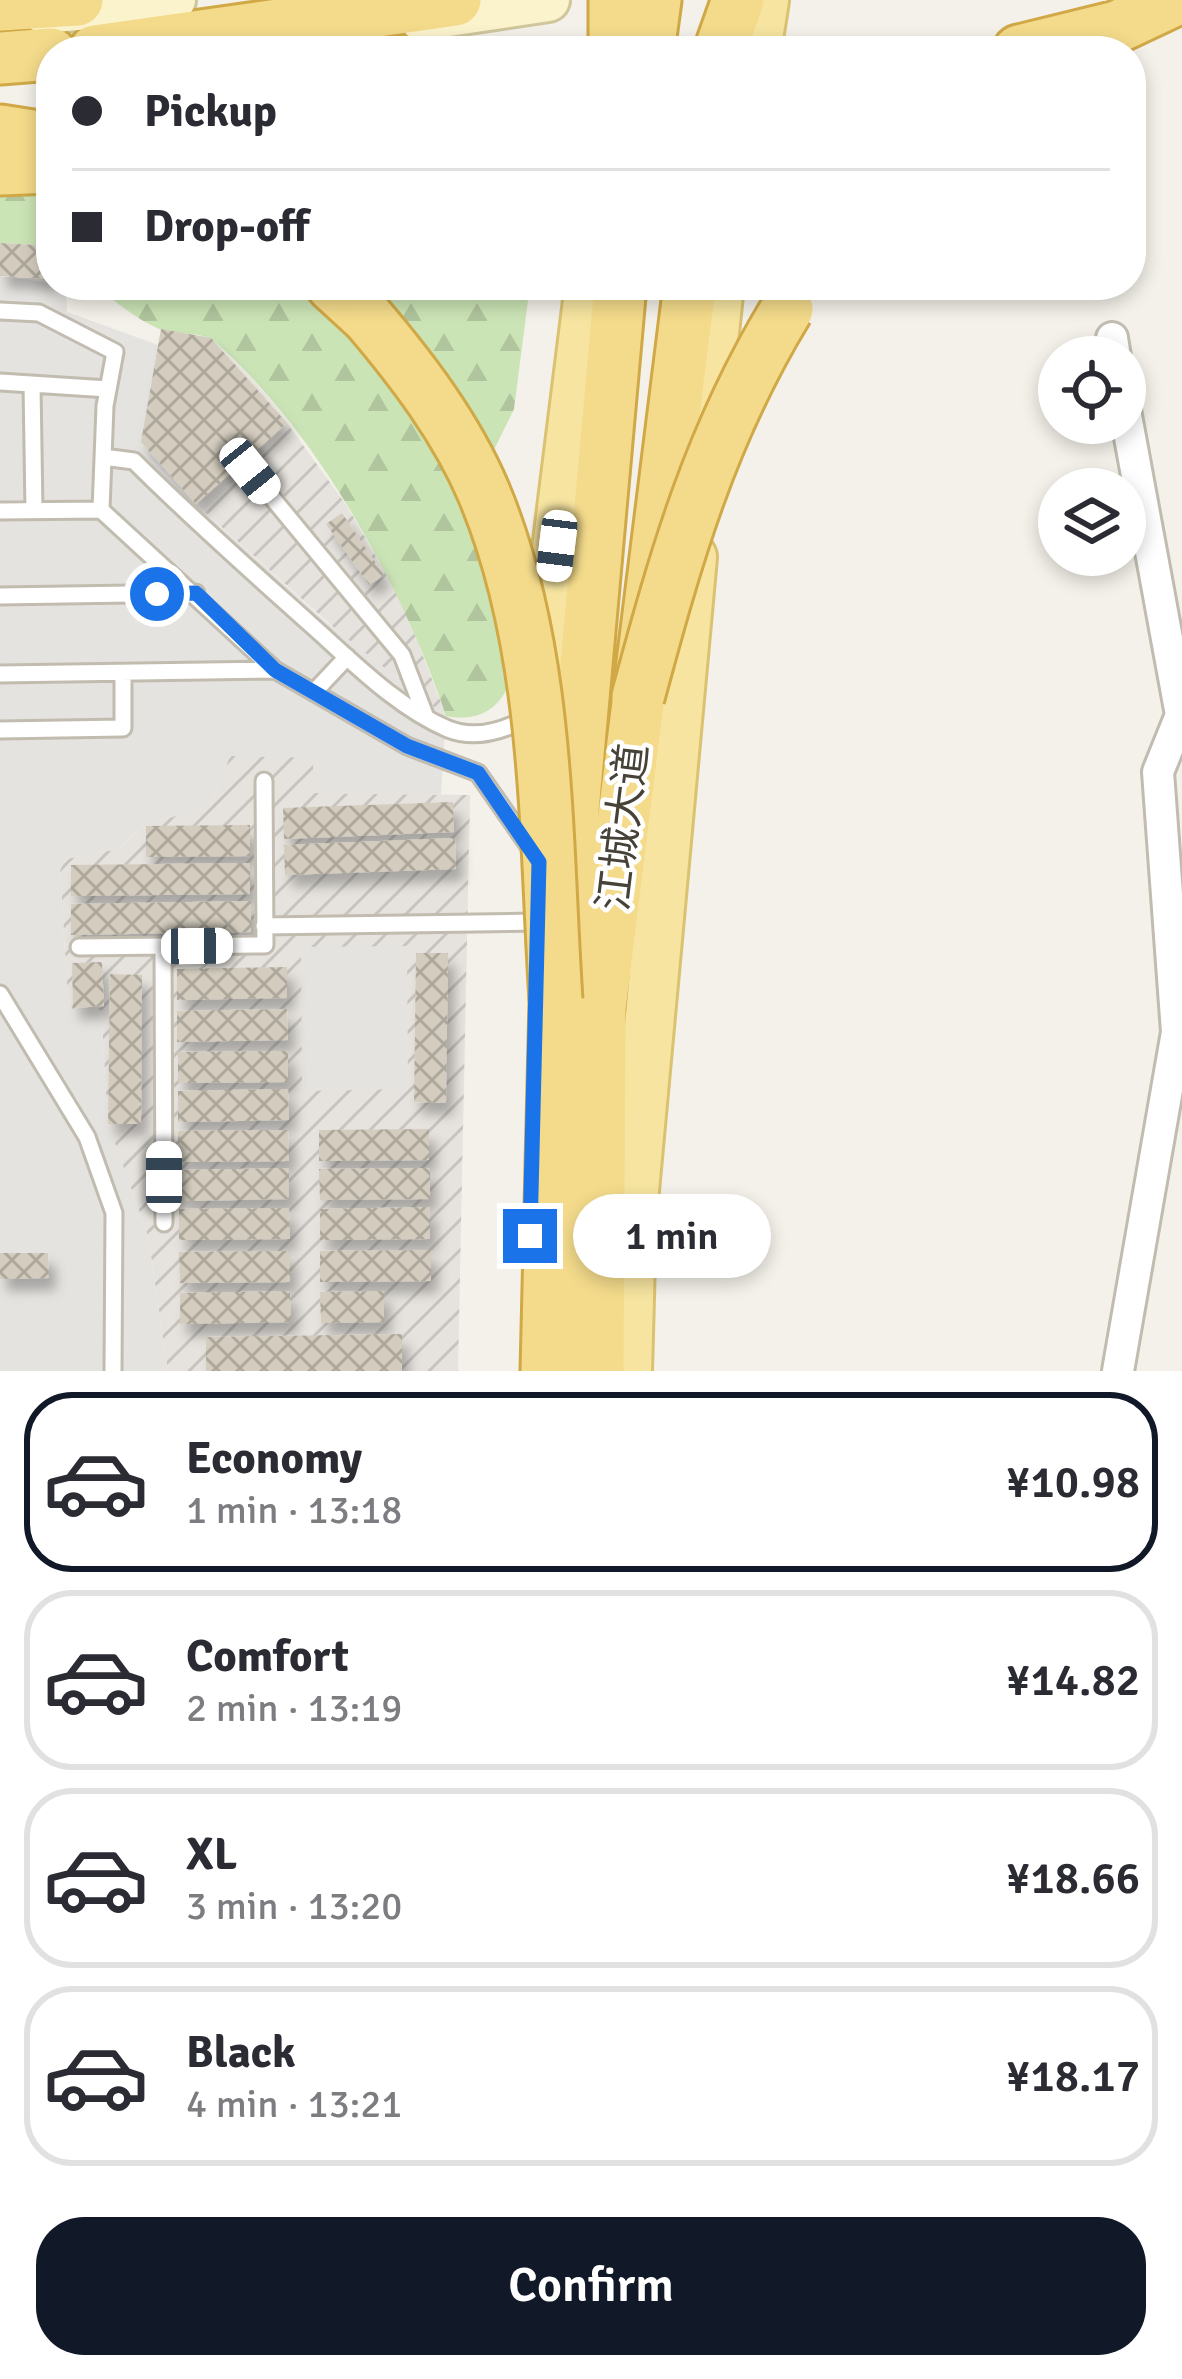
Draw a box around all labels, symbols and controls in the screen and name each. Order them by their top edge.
text: Pickup [144,84,277,139]
text: Drop-off [144,199,309,254]
map controls [1038,336,1146,576]
button: locate [1038,336,1146,444]
car [213,432,287,510]
button: layers [1038,468,1146,576]
car [535,508,579,584]
route start [130,567,184,621]
street label: 江城大道 [588,741,659,914]
car [161,927,233,965]
car [146,1141,182,1213]
callout: 1 min [572,1194,770,1278]
route end [503,1209,557,1263]
text: 1 min [625,1212,719,1260]
icon: car [42,1428,150,1536]
text: Economy [186,1431,362,1486]
text: ¥10.98 [1006,1455,1140,1510]
text: 1 min · 13:18 [186,1486,402,1534]
icon: car [42,1626,150,1734]
text: Comfort [186,1629,349,1684]
text: ¥14.82 [1006,1653,1140,1708]
text: 2 min · 13:19 [186,1684,402,1732]
icon: car [42,1824,150,1932]
text: XL [186,1827,237,1882]
text: ¥18.66 [1006,1851,1140,1906]
text: 3 min · 13:20 [186,1882,402,1930]
icon: car [42,2022,150,2130]
text: Black [186,2025,296,2080]
text: ¥18.17 [1006,2049,1140,2104]
text: 4 min · 13:21 [186,2080,402,2128]
button: Confirm [36,2217,1146,2355]

